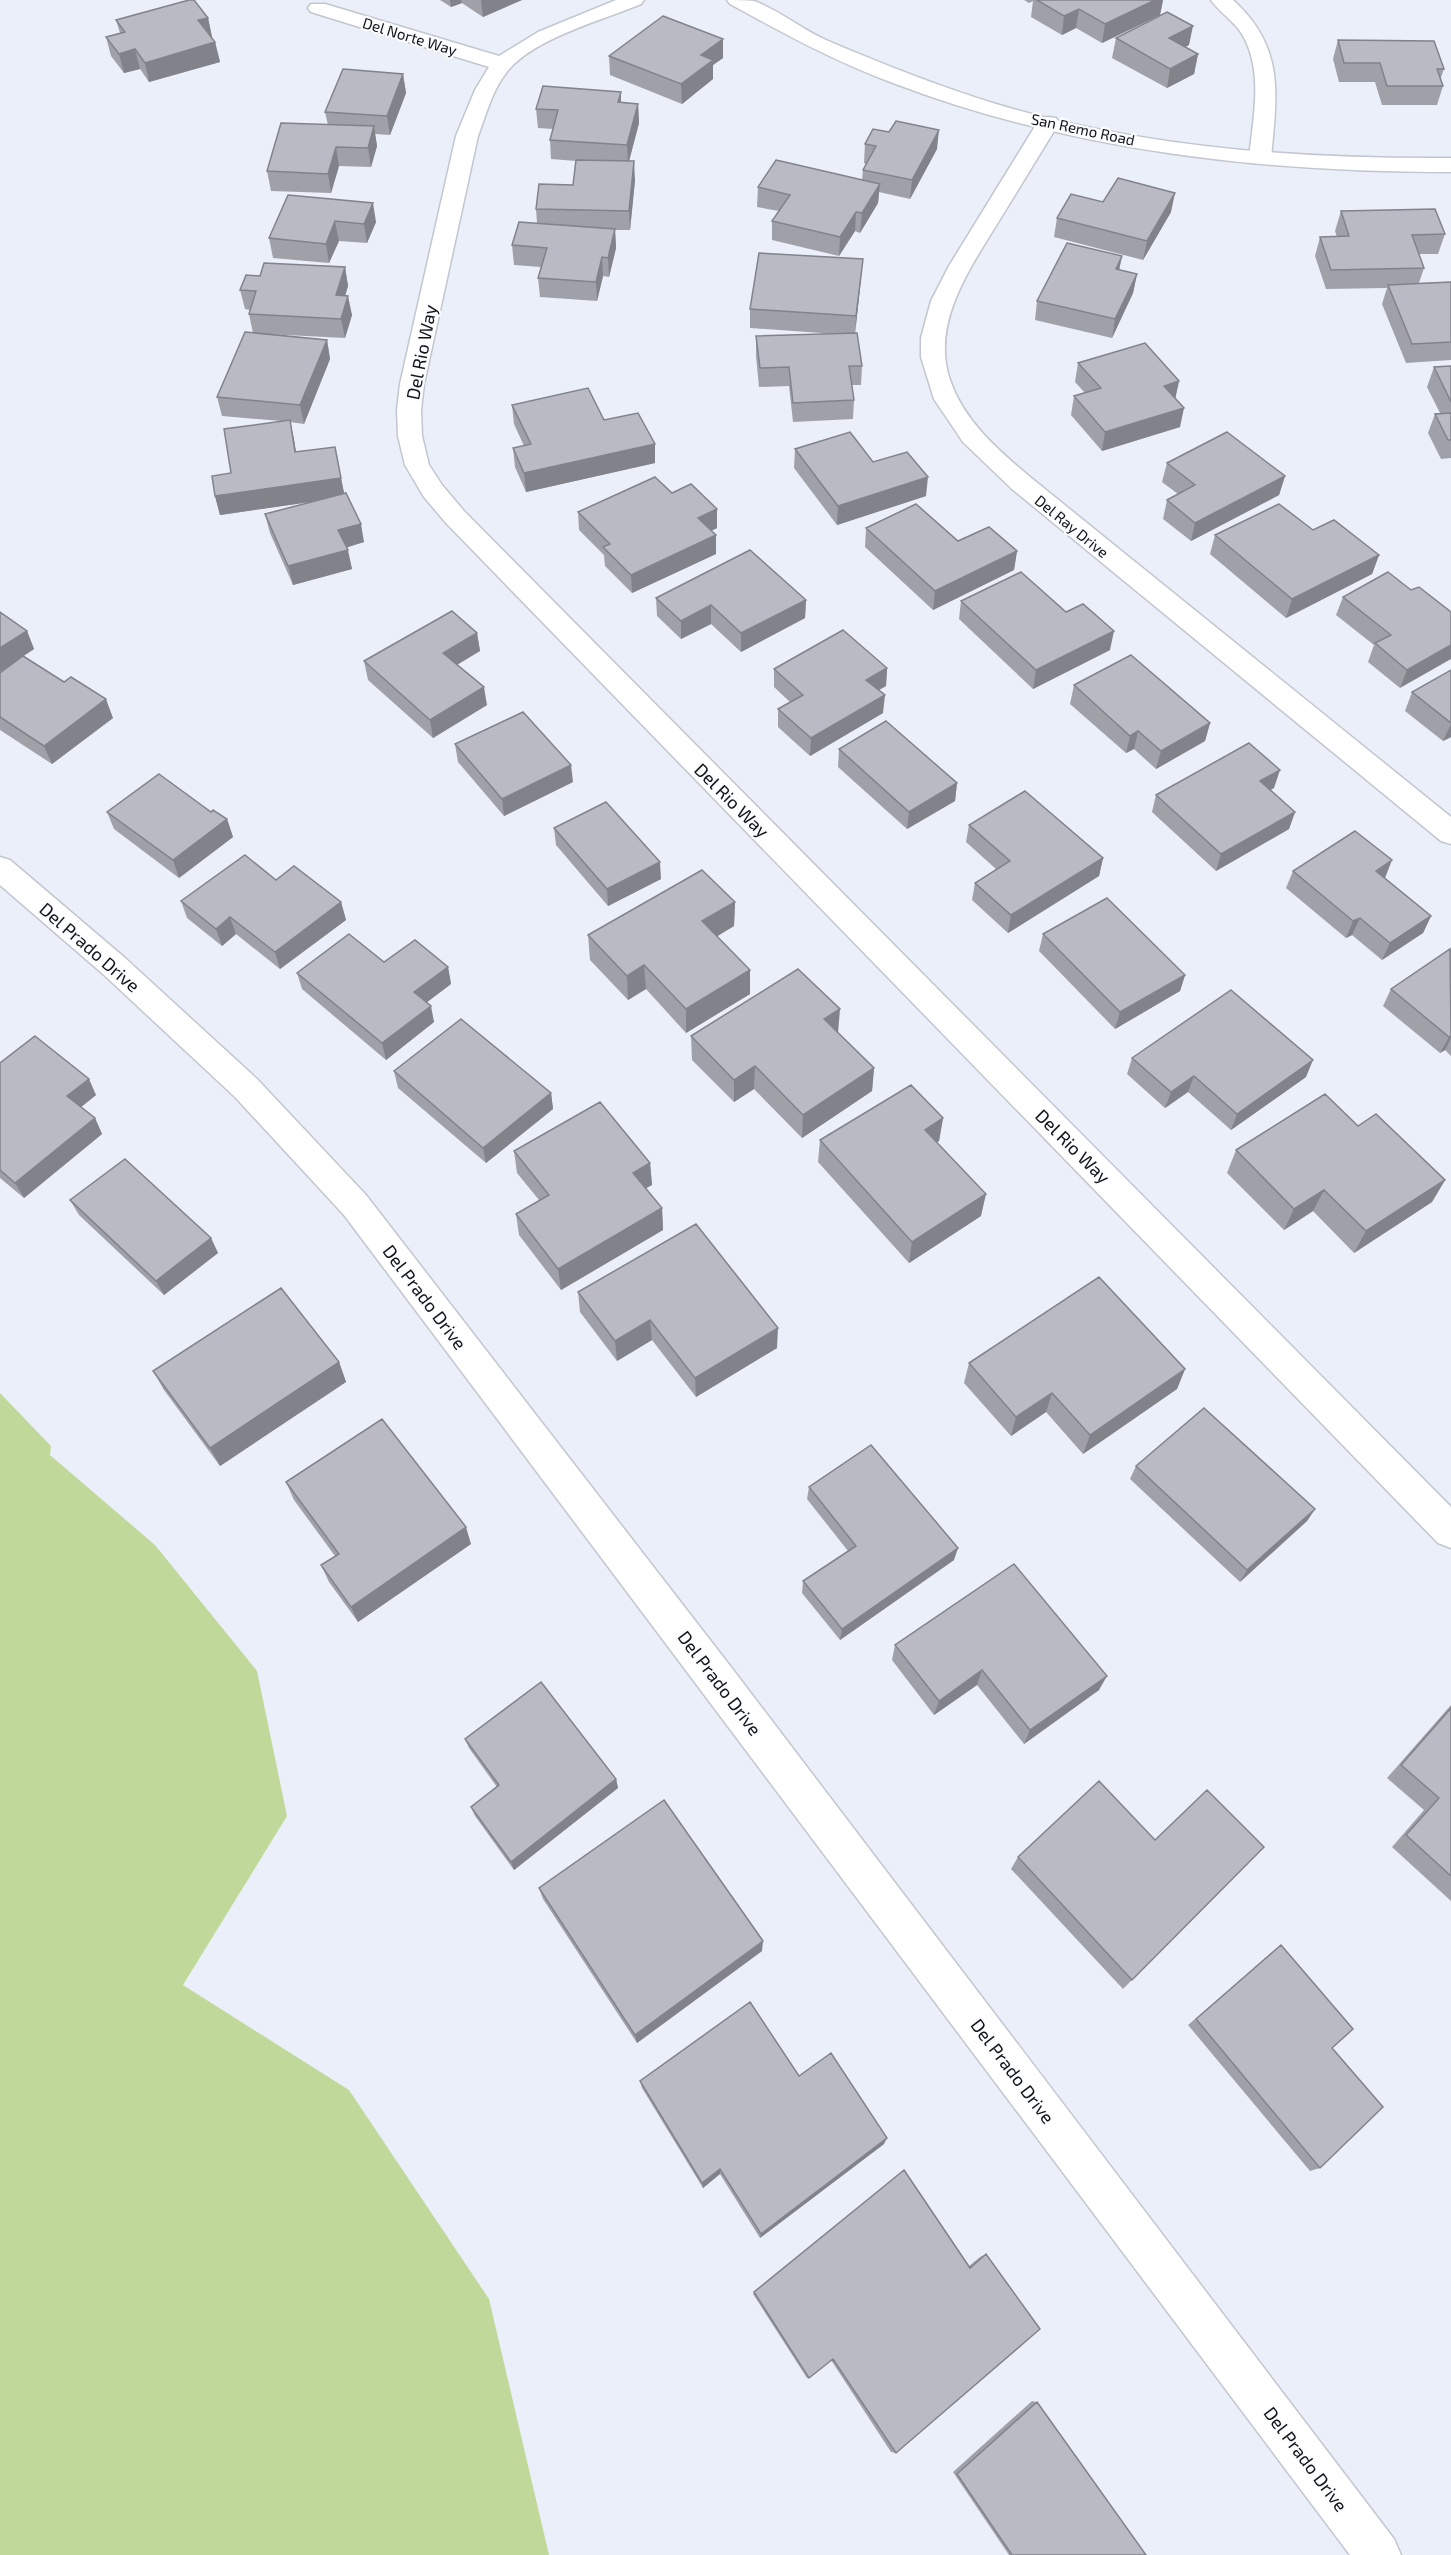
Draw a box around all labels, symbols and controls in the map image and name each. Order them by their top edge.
street label: Del Norte Way [361,13,459,59]
street label: San Remo Road [1030,109,1136,149]
street label: Del Rio Way [401,302,441,401]
street label: Del Ray Drive [1032,491,1112,561]
street label: Del Rio Way [690,758,774,842]
street label: Del Prado Drive [35,898,145,996]
street label: Del Rio Way [1031,1104,1115,1188]
street label: Del Prado Drive [378,1240,472,1354]
street label: Del Prado Drive [673,1626,767,1740]
street label: Del Prado Drive [966,2014,1060,2128]
street label: Del Prado Drive [1259,2402,1353,2516]

